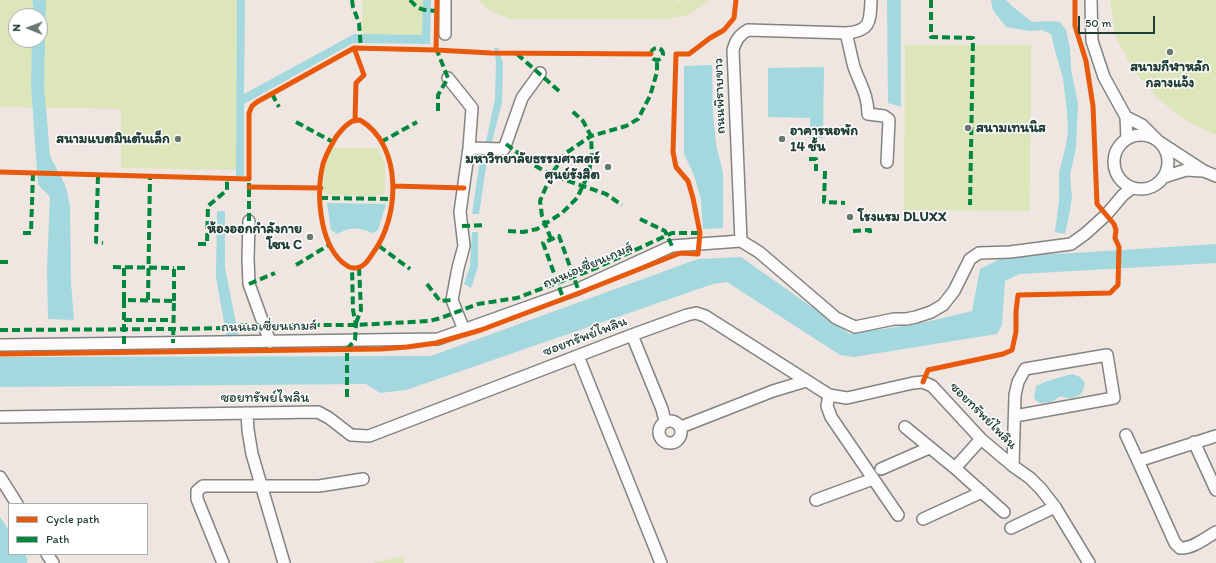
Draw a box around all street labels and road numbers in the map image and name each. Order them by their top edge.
street label: ถนนพิราบขาว [710,58,730,134]
street label: ถนนเอเซี่ยนเกมส์ [540,239,636,293]
street label: ซอยทรัพย์ไพลิน [541,313,629,361]
street label: ถนนเอเซี่ยนเกมส์ [221,318,317,336]
street label: ซอยทรัพย์ไพลิน [946,379,1020,453]
street label: ซอยทรัพย์ไพลิน [221,390,309,406]

